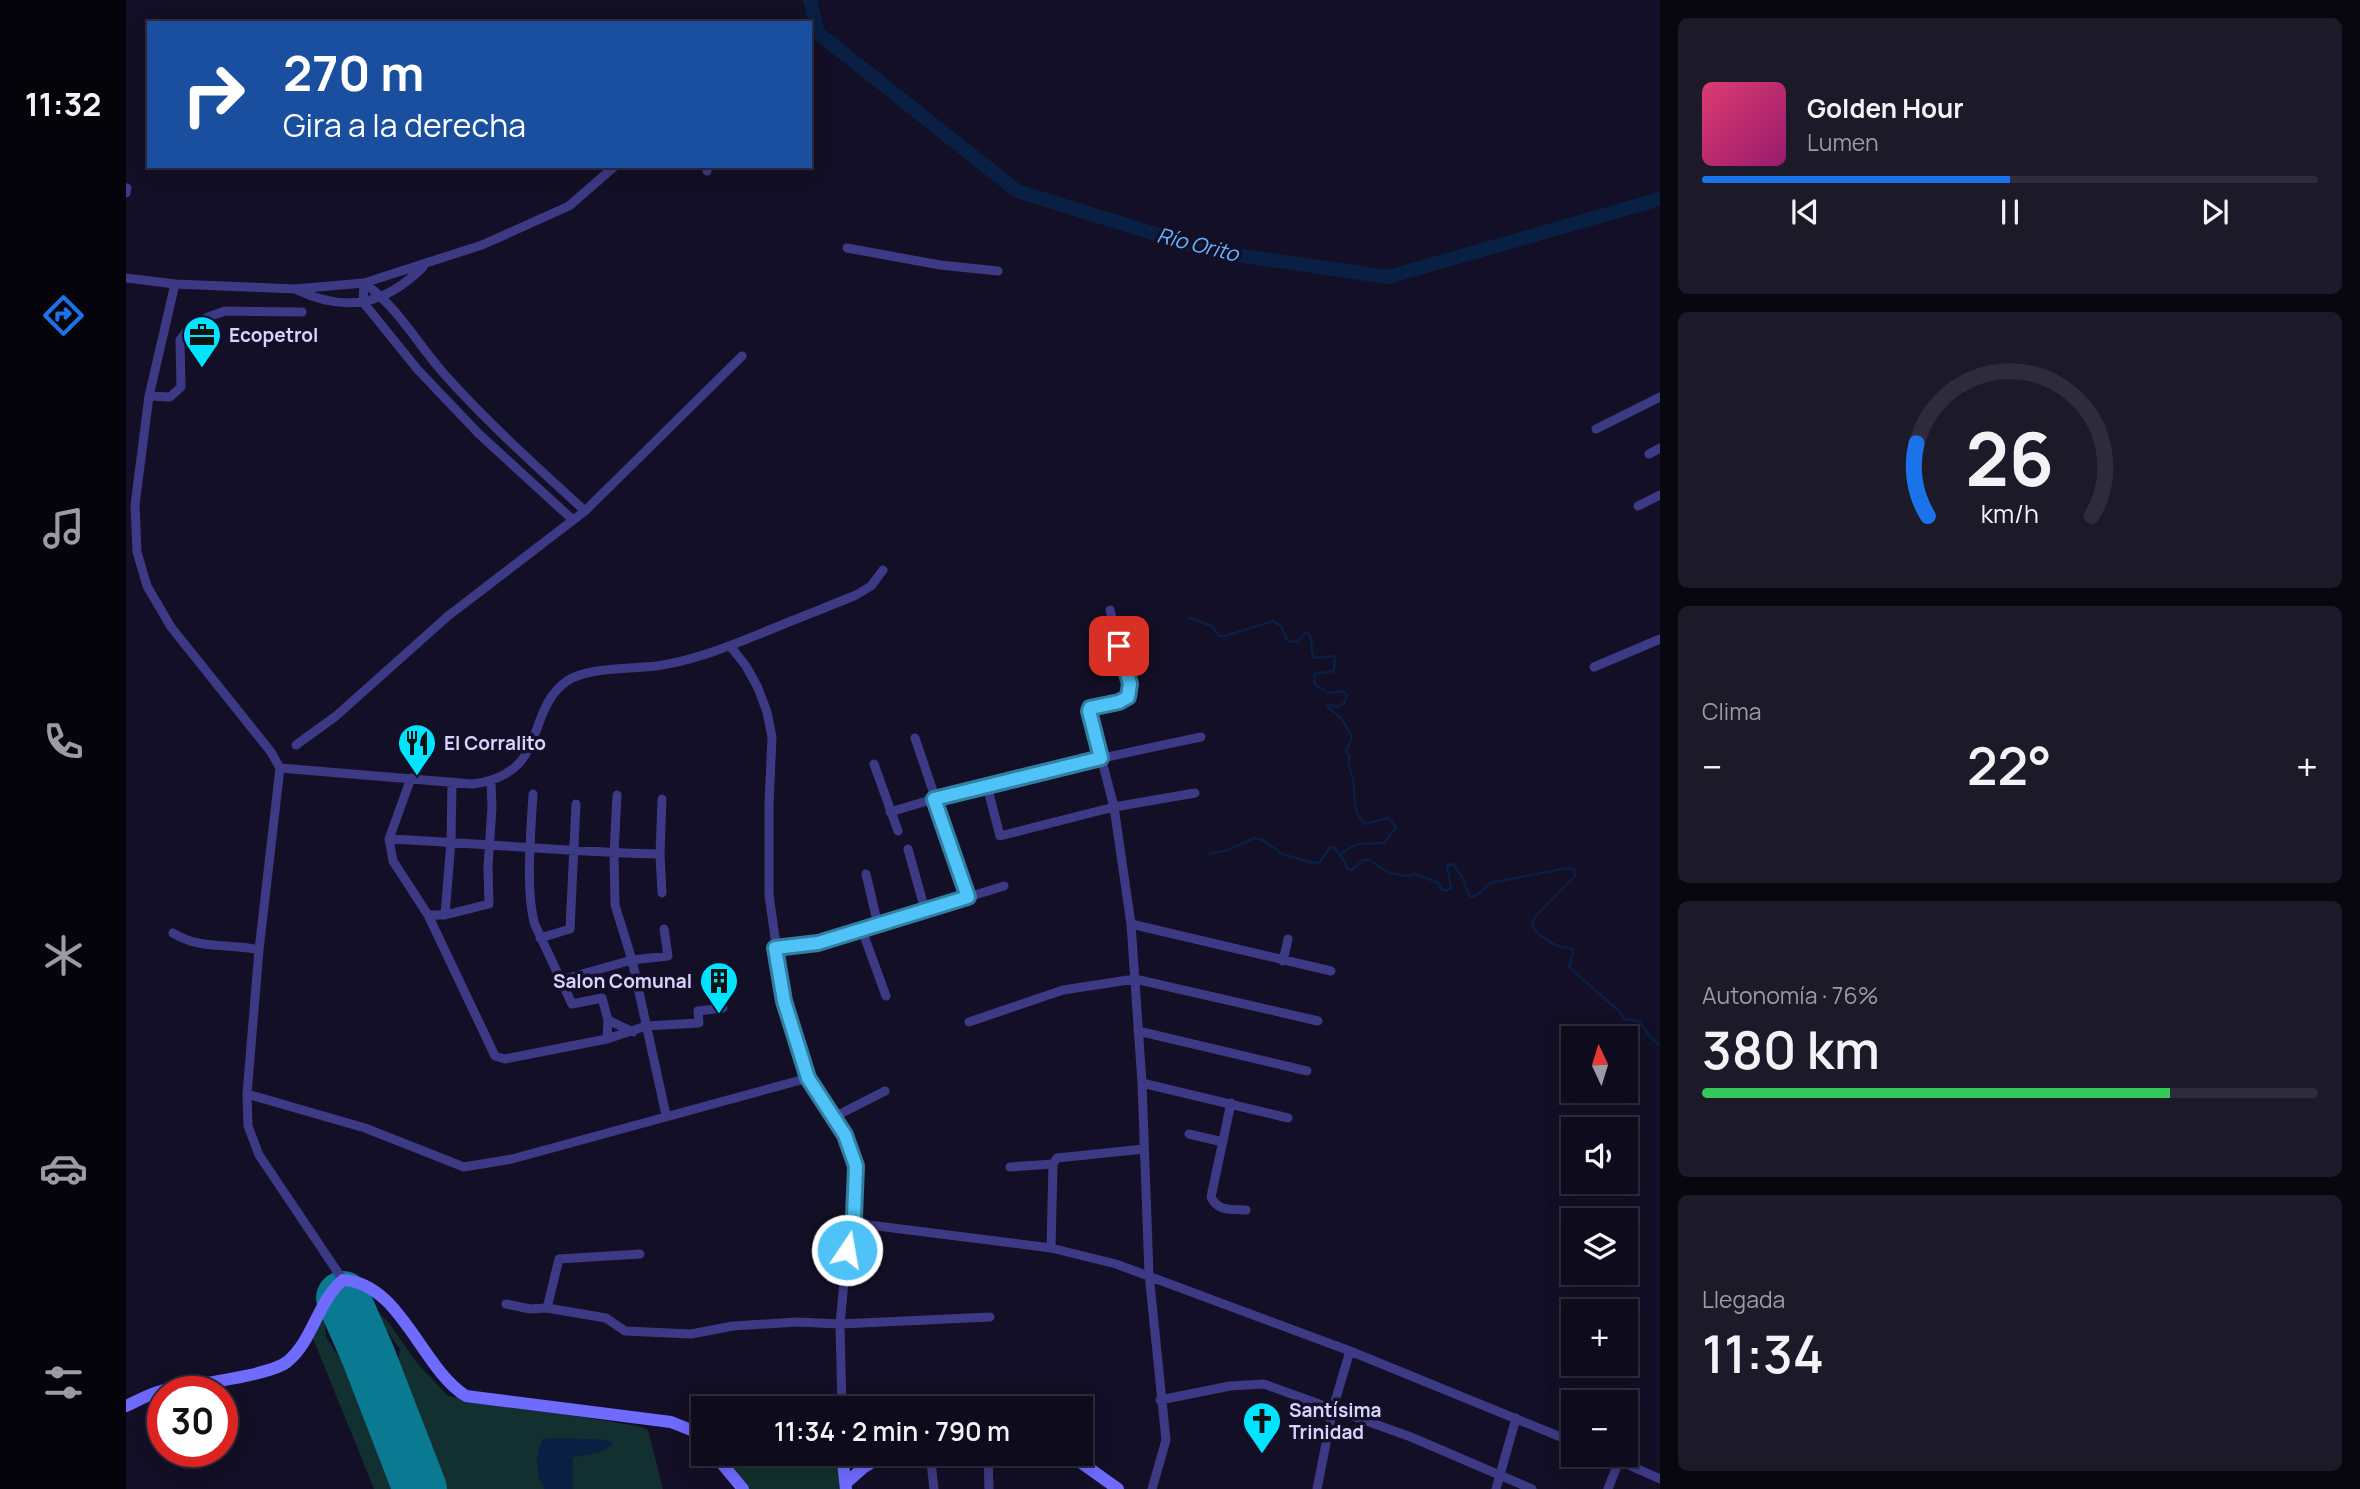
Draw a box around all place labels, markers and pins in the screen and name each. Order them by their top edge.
office icon: Ecopetrol [181,314,223,369]
place label: Ecopetrol [229,322,318,348]
pin [1089,616,1149,676]
restaurant icon: El Corralito [396,722,438,777]
place label: El Corralito [444,730,546,756]
building icon: Salon Comunal [698,960,740,1015]
place label: Salon Comunal [553,968,692,994]
place label: Santísima Trinidad [1289,1397,1382,1445]
church icon: Santísima Trinidad [1241,1400,1283,1455]

